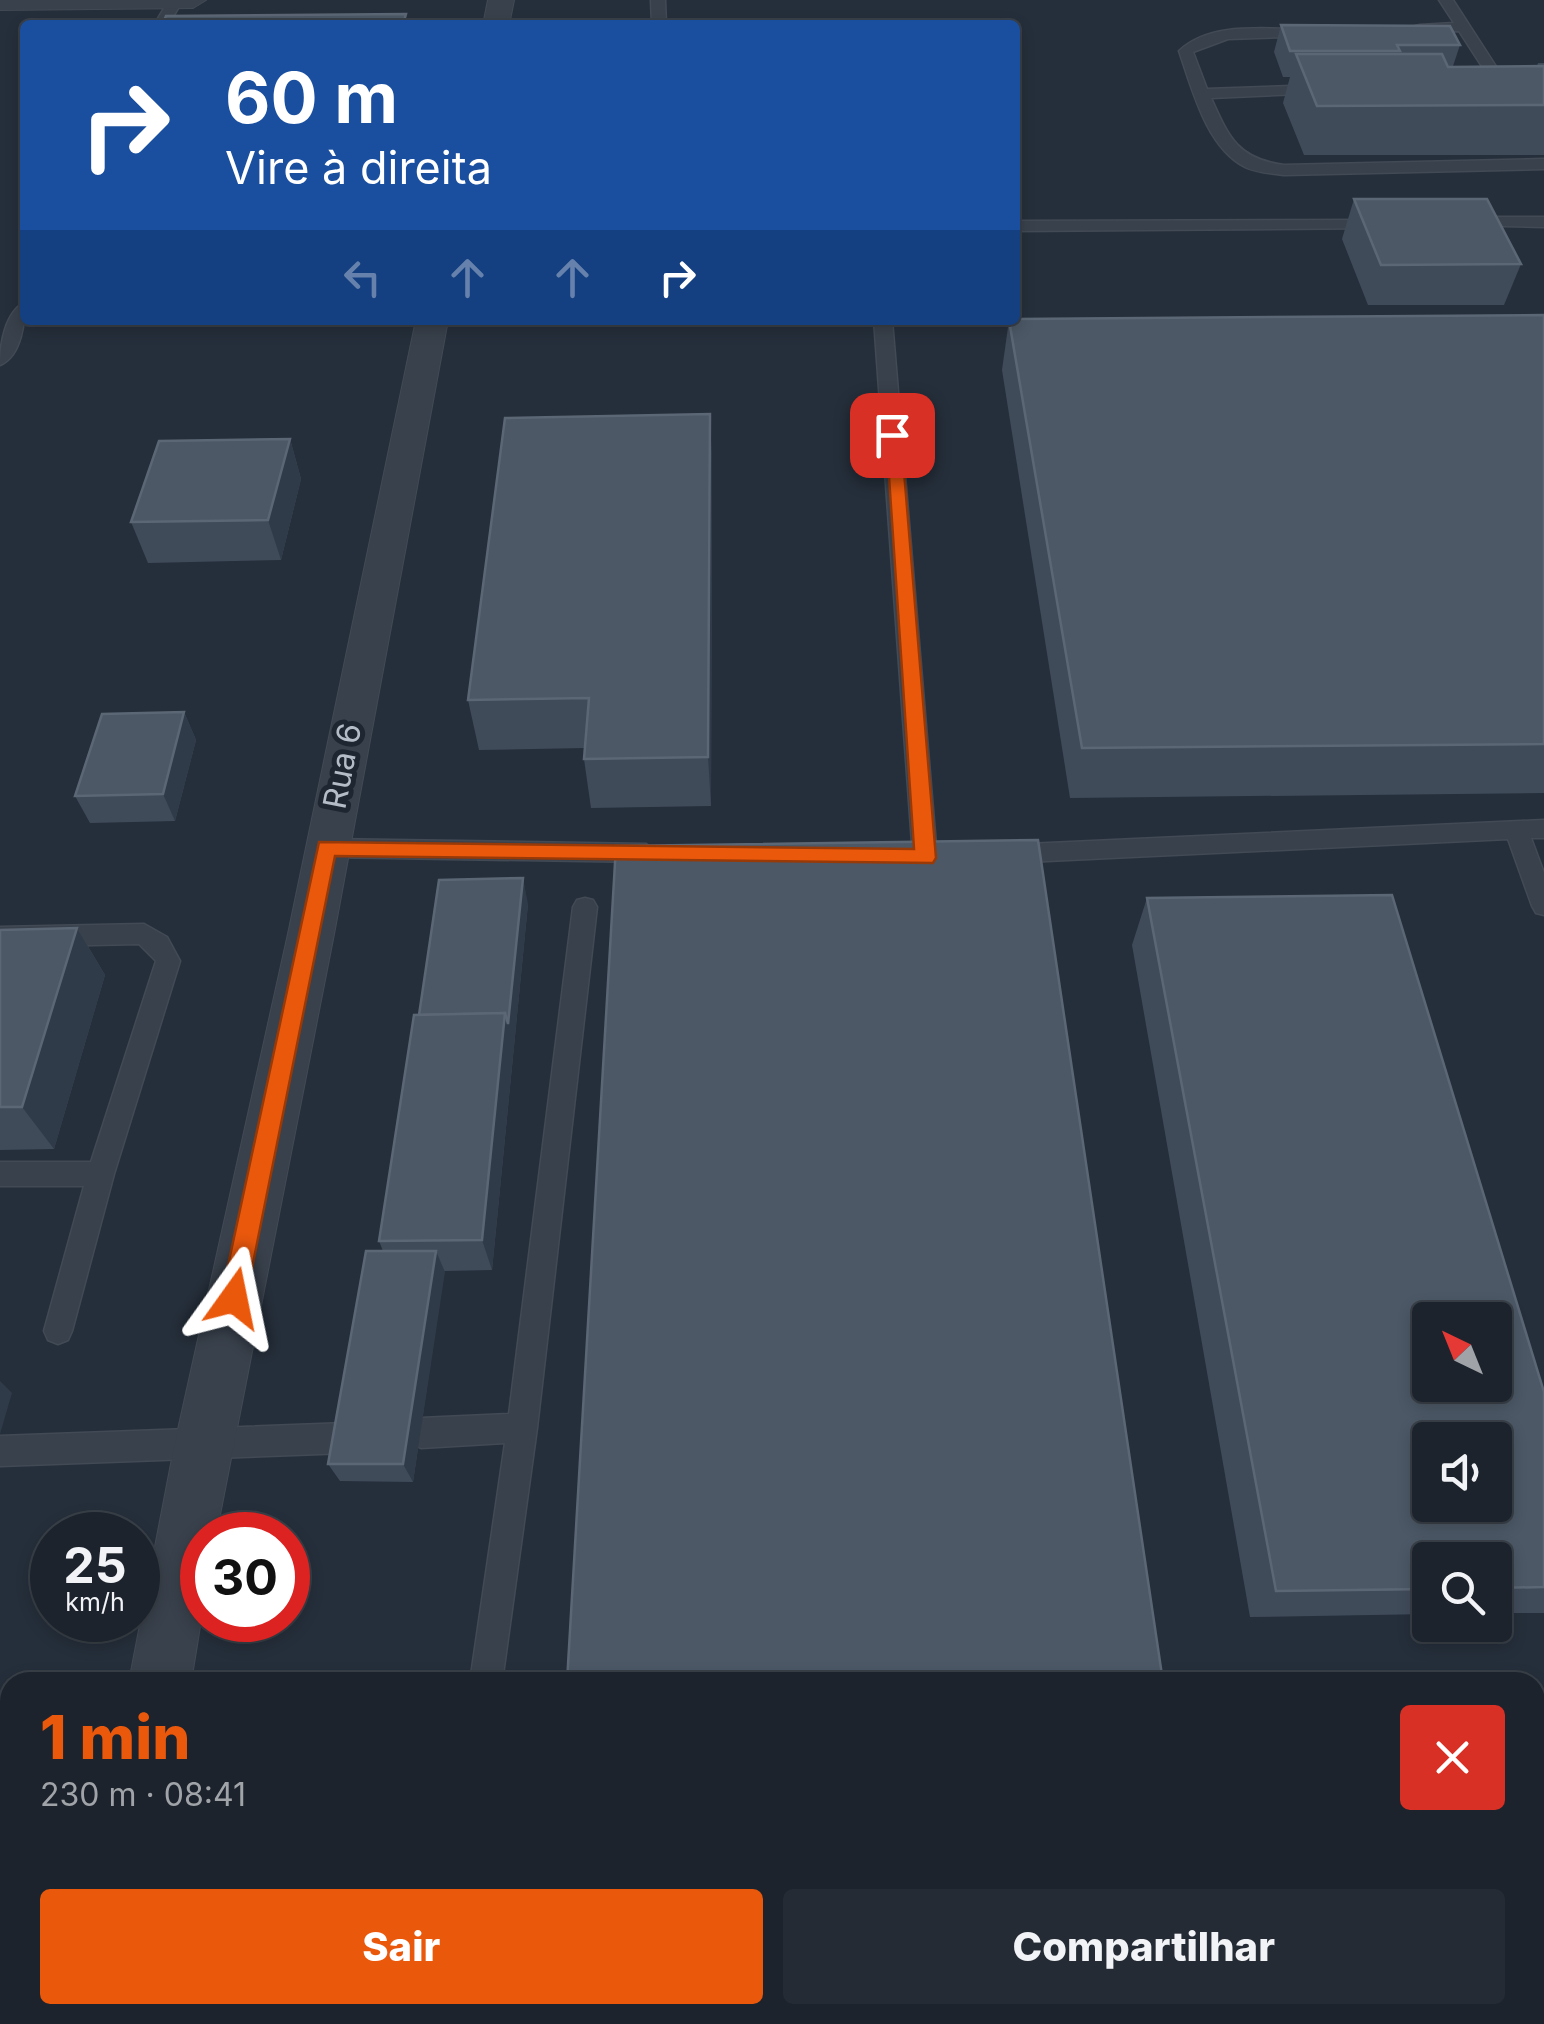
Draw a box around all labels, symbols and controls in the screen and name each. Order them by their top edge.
text: 60 m [225,55,398,140]
icon: right [60,60,190,190]
text: Vire à direita [225,140,492,195]
icon: left [335,250,390,305]
icon: ahead [440,250,495,305]
icon: ahead [545,250,600,305]
icon: right [650,250,705,305]
pin [850,393,935,478]
icon: arrive [865,408,920,463]
street label: Rua 6 [315,720,369,812]
position arrow [182,1246,286,1350]
north arrow [1412,1302,1512,1402]
map controls [1412,1302,1512,1642]
button: sound [1412,1422,1512,1522]
speed limit sign: 30 [180,1512,310,1642]
text: 25 [63,1535,127,1595]
button: search [1412,1542,1512,1642]
text: km/h [65,1587,125,1617]
text: 1 min [40,1701,190,1773]
button: close [1400,1705,1505,1810]
text: 230 m · 08:41 [40,1775,246,1814]
button: Sair [40,1889,763,2004]
button: Compartilhar [783,1889,1505,2004]

